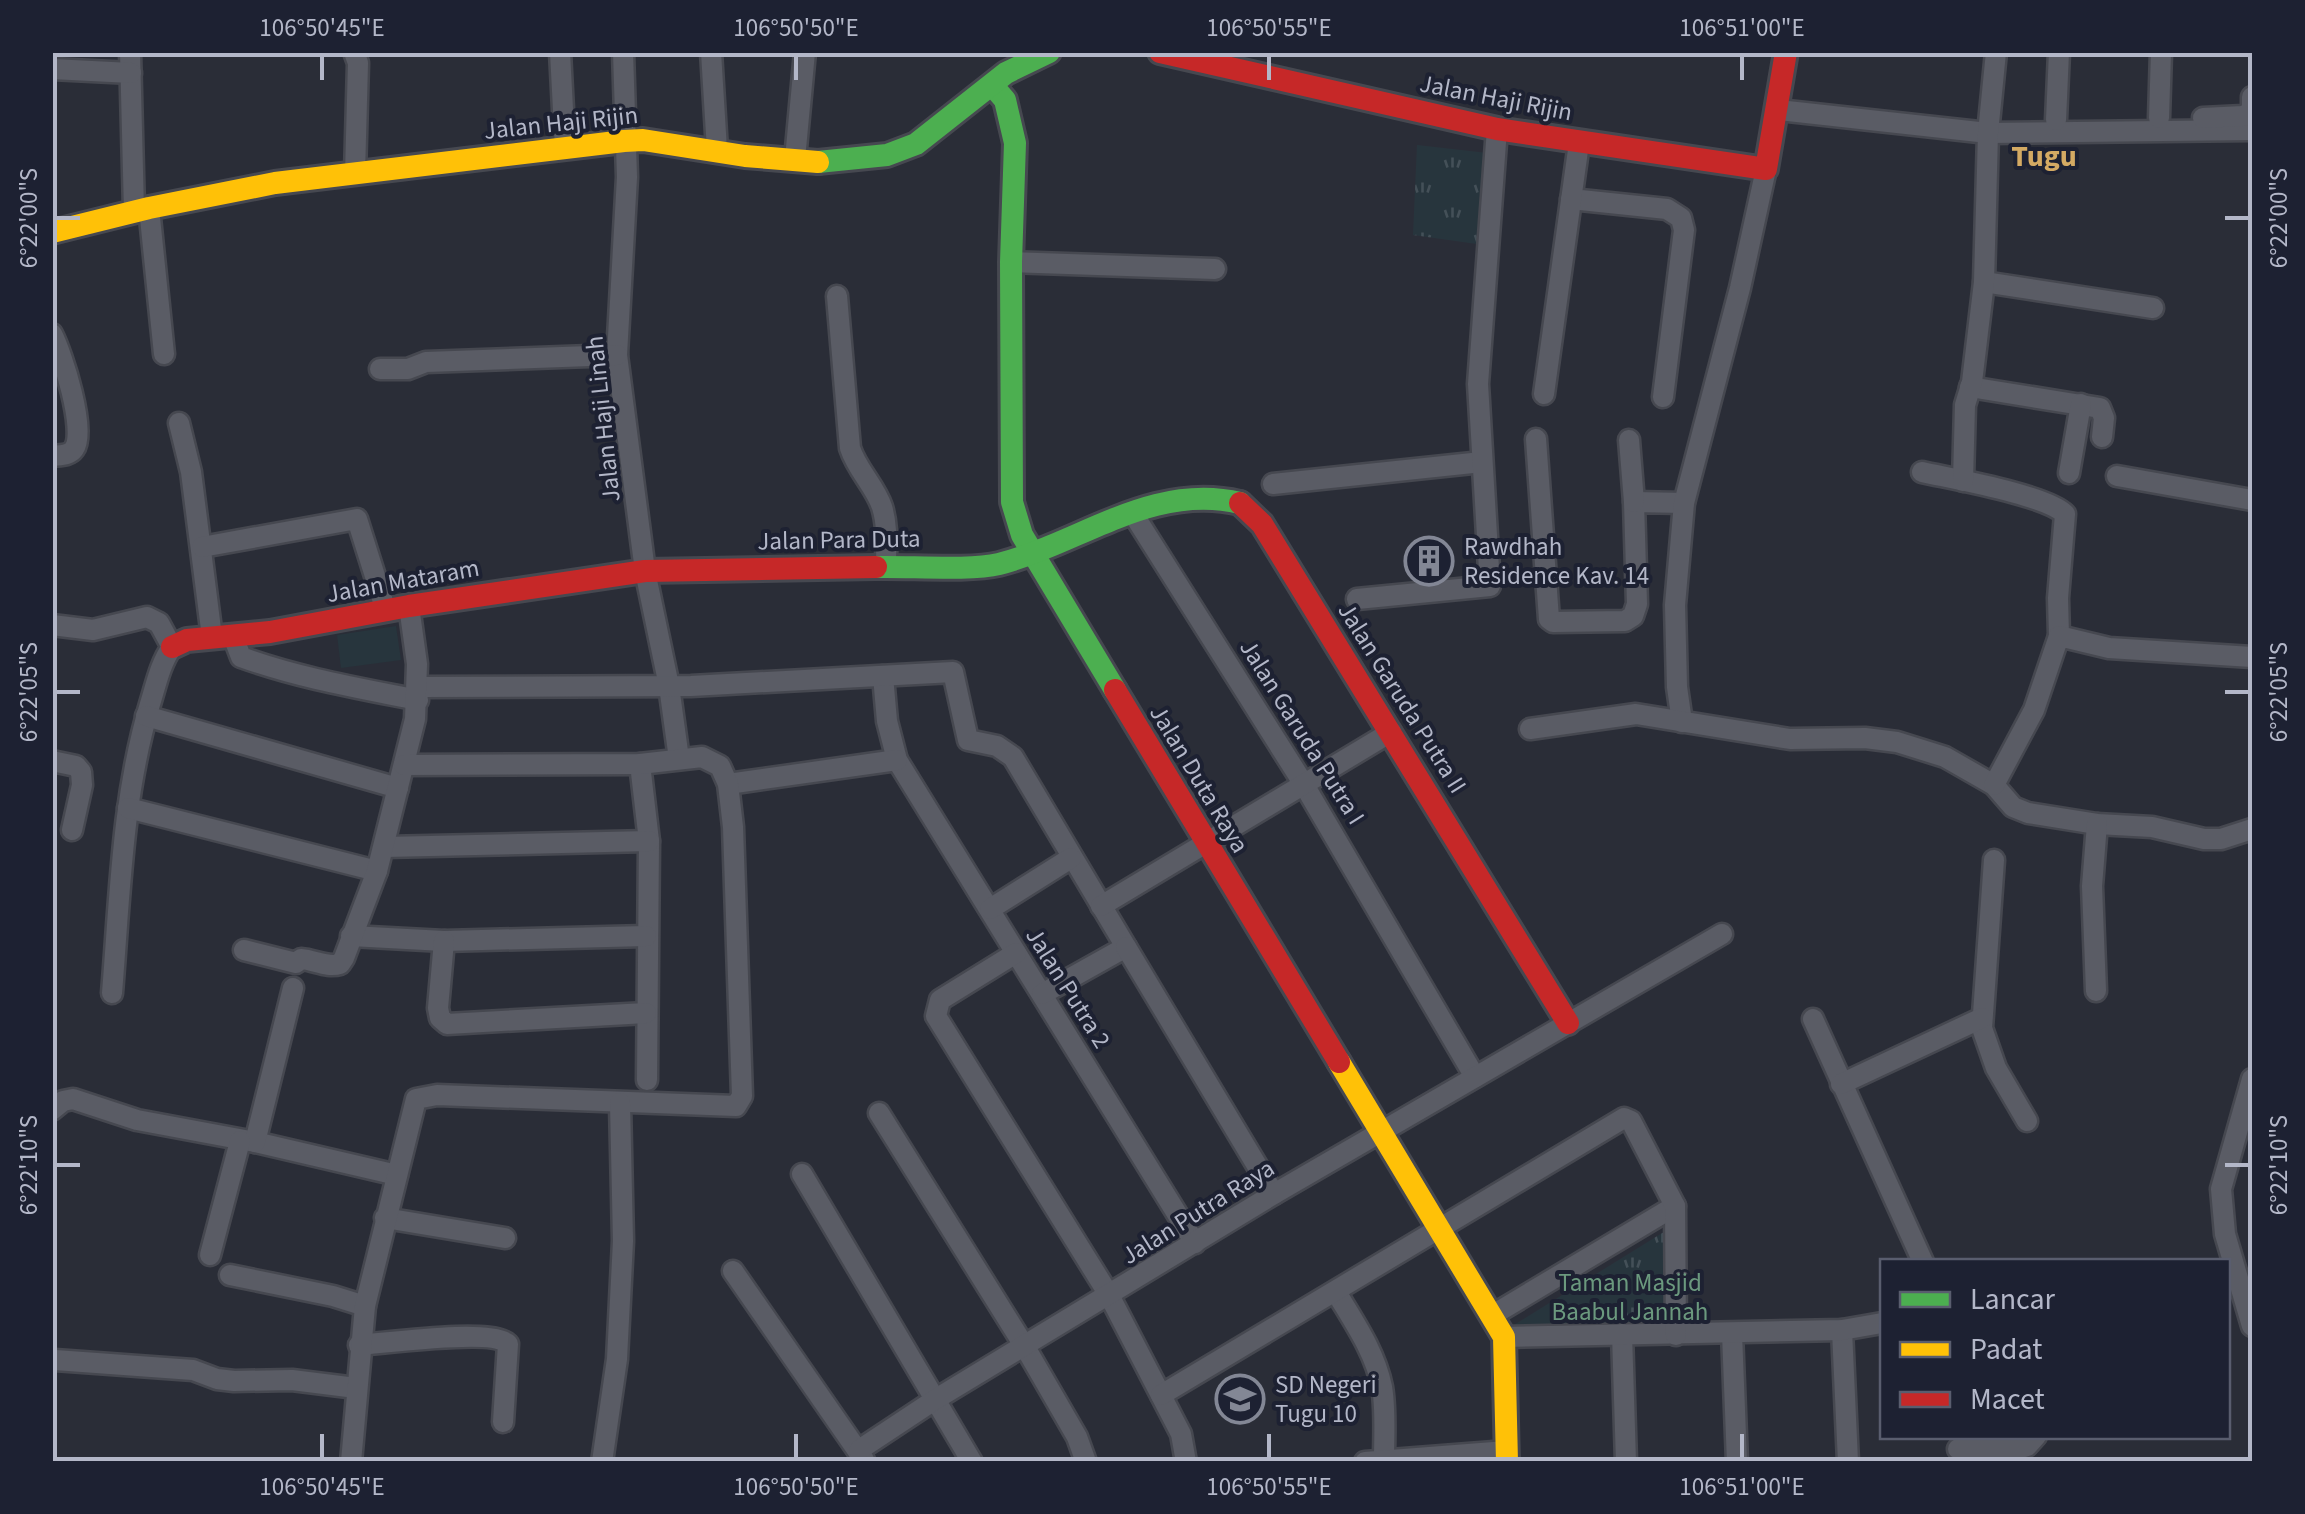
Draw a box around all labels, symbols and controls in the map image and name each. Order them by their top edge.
text: 106°50'45"E [259,10,385,46]
text: 106°50'50"E [733,10,859,46]
text: 106°50'55"E [1206,10,1332,46]
text: 106°51'00"E [1679,10,1805,46]
street label: Jalan Haji Rijin [1417,66,1575,130]
street label: Jalan Haji Rijin [482,97,640,149]
district label: Tugu [2011,135,2077,178]
text: 6°22'00"S [11,168,47,268]
text: 6°22'00"S [2261,168,2297,268]
street label: Jalan Haji Linah [576,334,630,504]
street label: Jalan Para Duta [757,521,921,559]
place label: Rawdhah Residence Kav. 14 [1464,529,1649,594]
building icon: Rawdhah Residence Kav. 14 [1403,535,1455,587]
street label: Jalan Mataram [324,550,482,612]
street label: Jalan Garuda Putra II [1329,596,1475,800]
street label: Jalan Garuda Putra I [1230,632,1374,832]
text: 6°22'05"S [11,642,47,742]
text: 6°22'05"S [2261,642,2297,742]
street label: Jalan Duta Raya [1141,698,1257,860]
street label: Jalan Putra 2 [1017,921,1119,1055]
text: 6°22'10"S [11,1115,47,1215]
text: 6°22'10"S [2261,1115,2297,1215]
street label: Jalan Putra Raya [1114,1150,1282,1274]
legend [1880,1259,2230,1439]
park label: Taman Masjid Baabul Jannah [1552,1265,1708,1330]
text: Lancar [1970,1278,2056,1321]
text: Padat [1970,1328,2042,1371]
place label: SD Negeri Tugu 10 [1275,1367,1377,1432]
school or university icon: SD Negeri Tugu 10 [1214,1373,1266,1425]
text: Macet [1970,1378,2045,1421]
text: 106°50'45"E [259,1469,385,1505]
text: 106°50'50"E [733,1469,859,1505]
text: 106°50'55"E [1206,1469,1332,1505]
text: 106°51'00"E [1679,1469,1805,1505]

